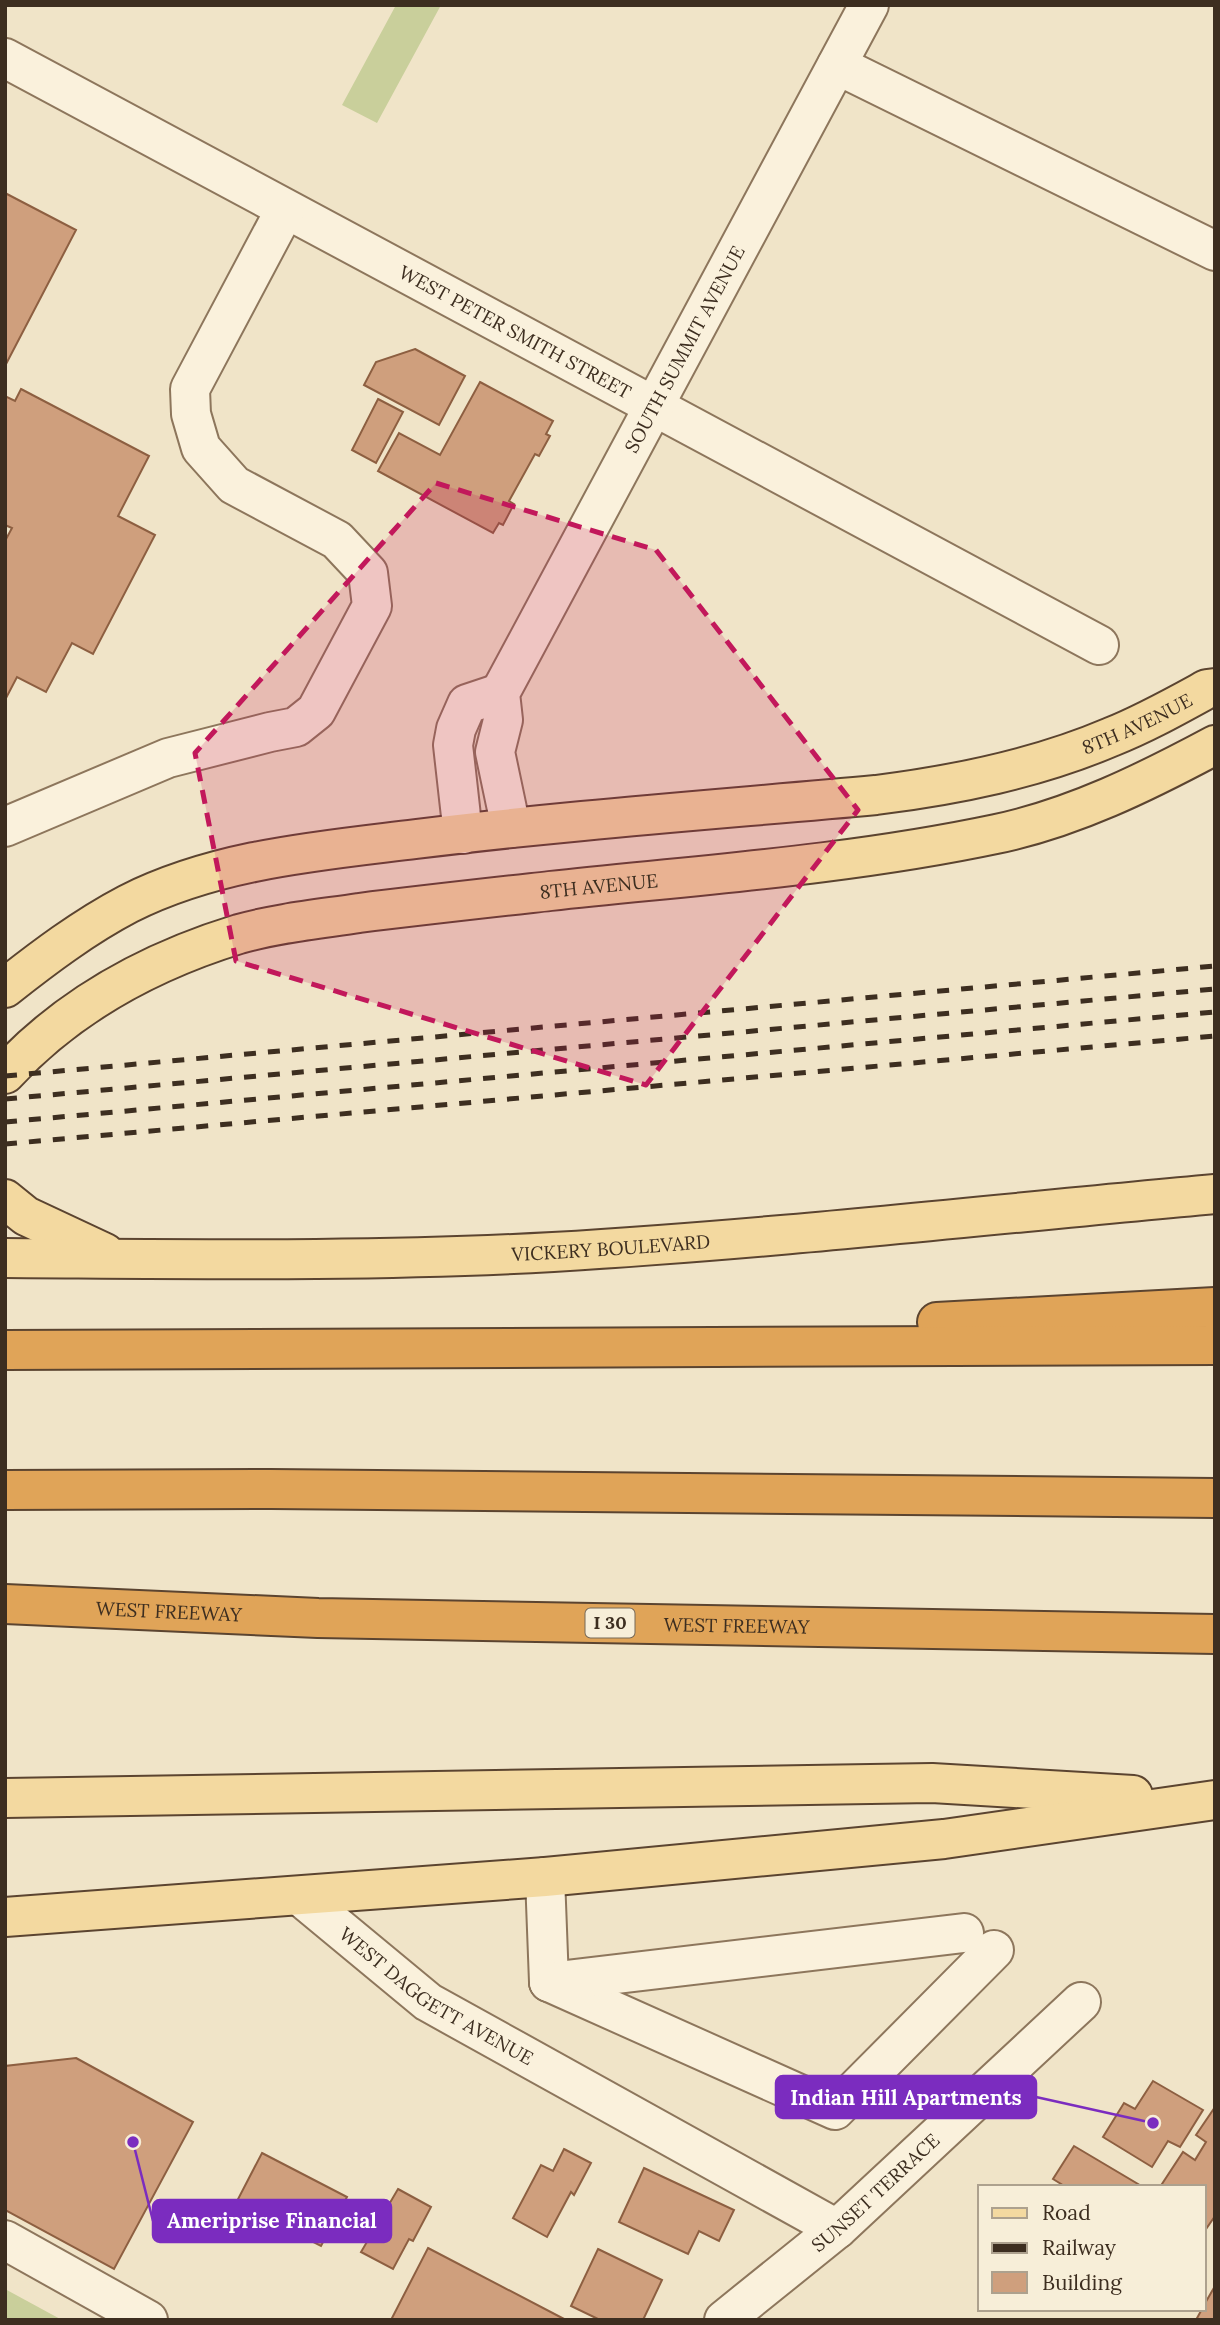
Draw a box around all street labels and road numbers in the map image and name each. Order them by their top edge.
street label: SOUTH SUMMIT AVENUE [619,241,750,457]
street label: WEST PETER SMITH STREET [395,260,636,404]
street label: 8TH AVENUE [1079,688,1196,759]
street label: 8TH AVENUE [538,868,659,904]
street label: VICKERY BOULEVARD [510,1229,711,1266]
street label: WEST FREEWAY [95,1596,243,1627]
road number: I 30 [586,1608,634,1638]
street label: WEST FREEWAY [663,1612,811,1639]
street label: WEST DAGGETT AVENUE [335,1922,538,2070]
street label: SUNSET TERRACE [806,2128,944,2257]

